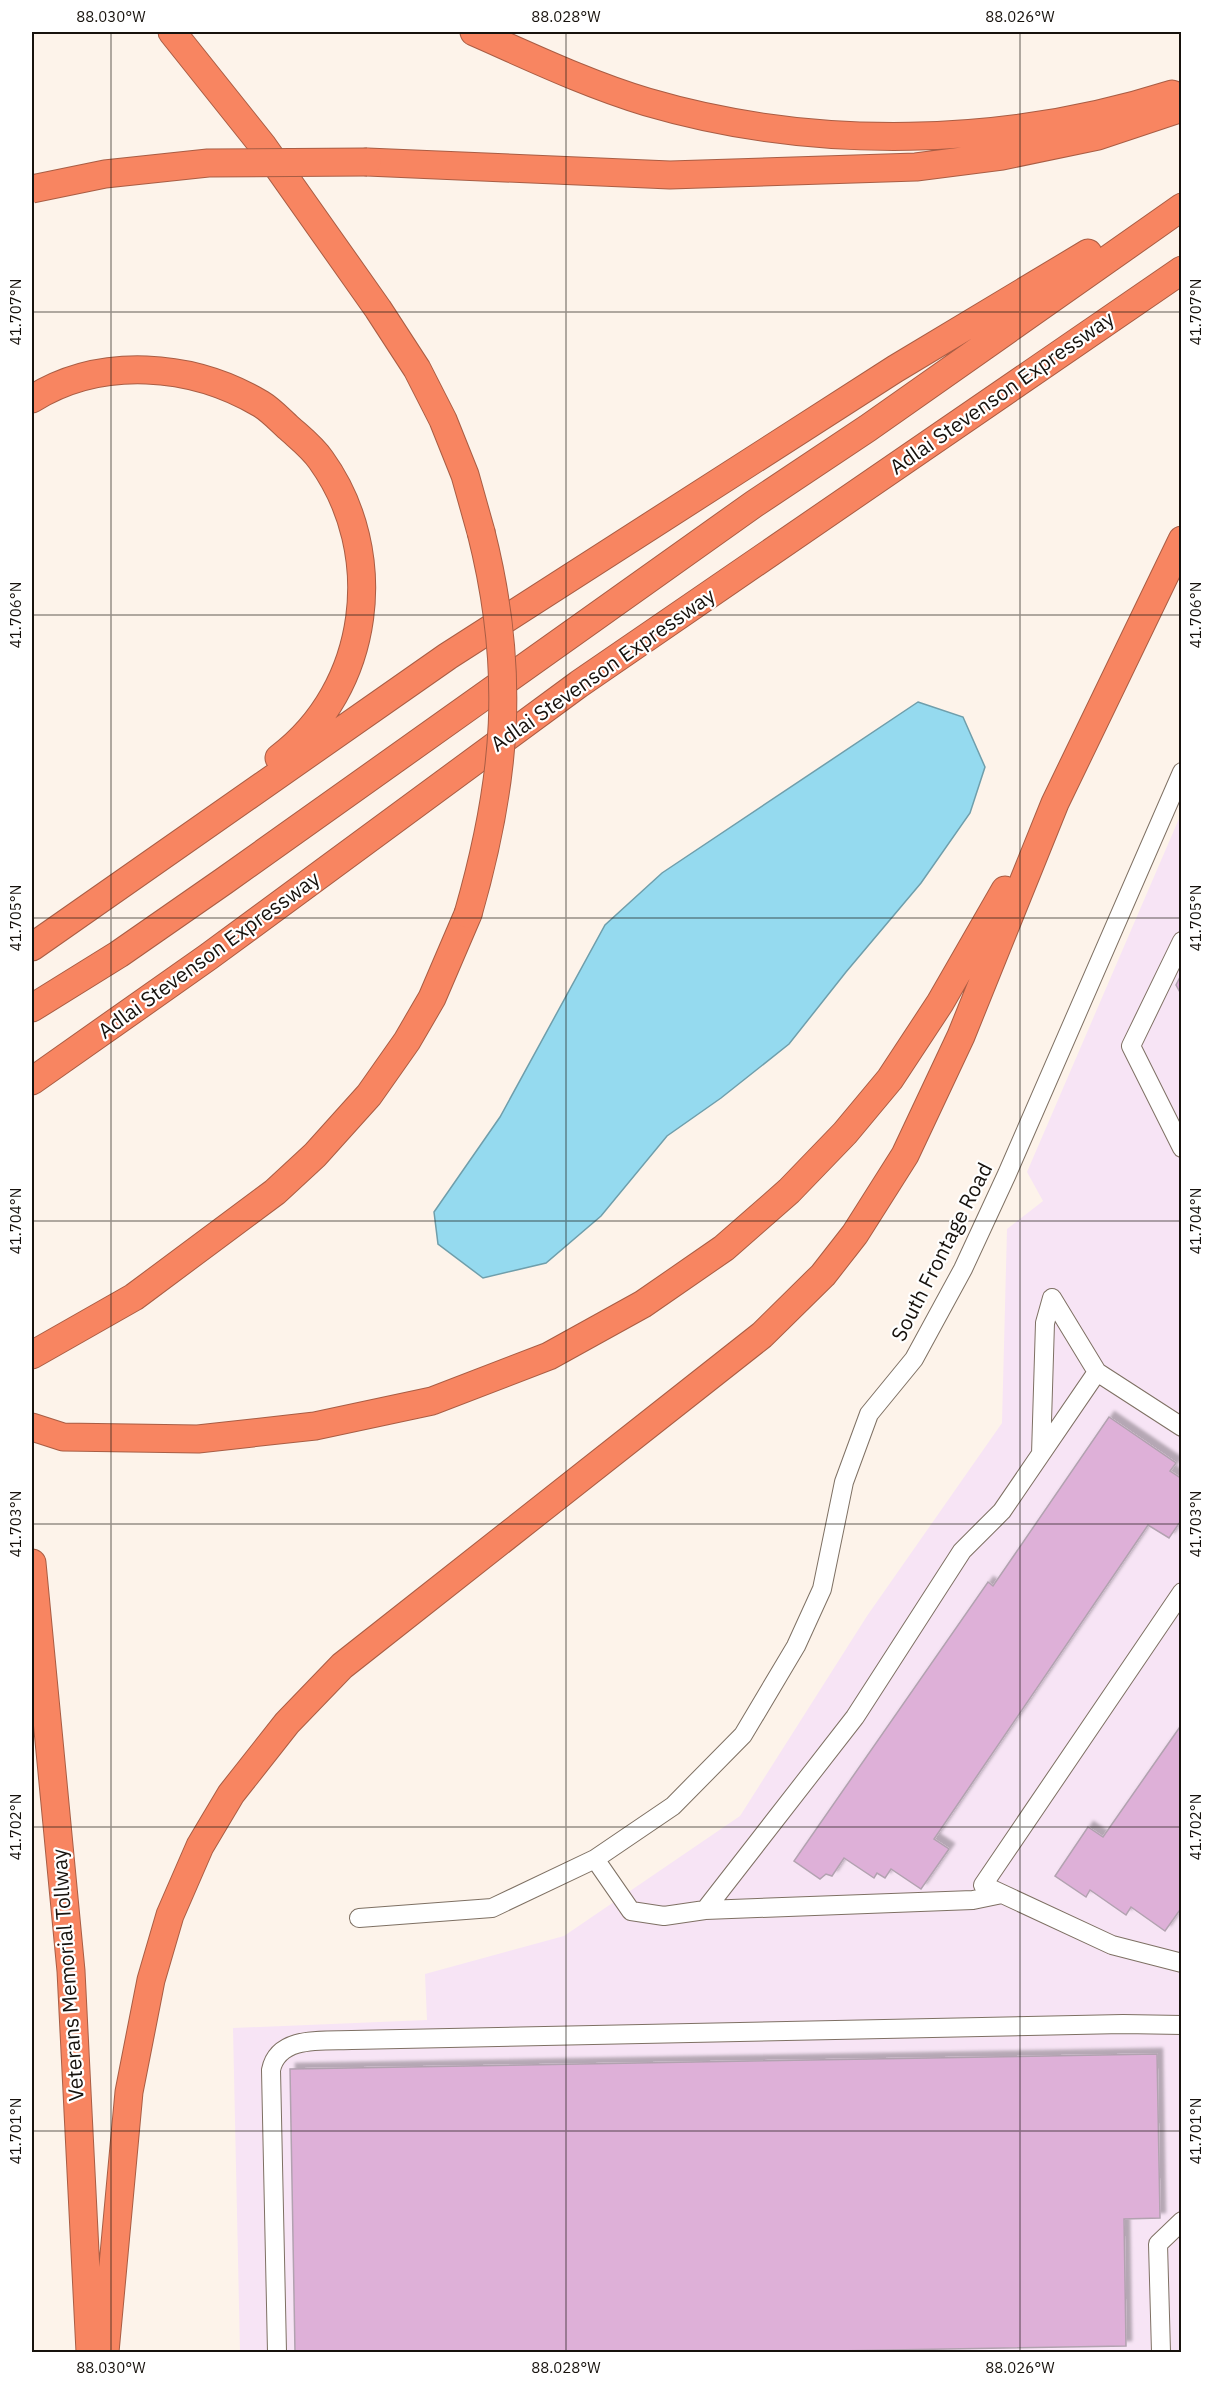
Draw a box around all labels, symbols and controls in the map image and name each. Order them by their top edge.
text: 88.030°W [76,7,146,26]
text: 88.028°W [531,7,601,26]
text: 88.026°W [985,7,1055,26]
text: 41.707°N [6,279,25,345]
text: 41.707°N [1186,279,1205,345]
street label: Adlai Stevenson Expressway [884,304,1120,481]
street label: Adlai Stevenson Expressway [485,581,721,758]
text: 41.706°N [6,582,25,648]
text: 41.706°N [1186,582,1205,648]
street label: Adlai Stevenson Expressway [92,864,325,1044]
text: 41.705°N [6,885,25,951]
text: 41.705°N [1186,885,1205,951]
street label: South Frontage Road [884,1157,998,1346]
text: 41.704°N [6,1188,25,1254]
text: 41.704°N [1186,1188,1205,1254]
text: 41.703°N [6,1491,25,1557]
text: 41.703°N [1186,1491,1205,1557]
text: 41.702°N [6,1794,25,1860]
text: 41.702°N [1186,1794,1205,1860]
street label: Veterans Memorial Tollway [44,1847,90,2102]
text: 41.701°N [6,2098,25,2164]
text: 41.701°N [1186,2098,1205,2164]
text: 88.030°W [76,2358,146,2377]
text: 88.028°W [531,2358,601,2377]
text: 88.026°W [985,2358,1055,2377]

